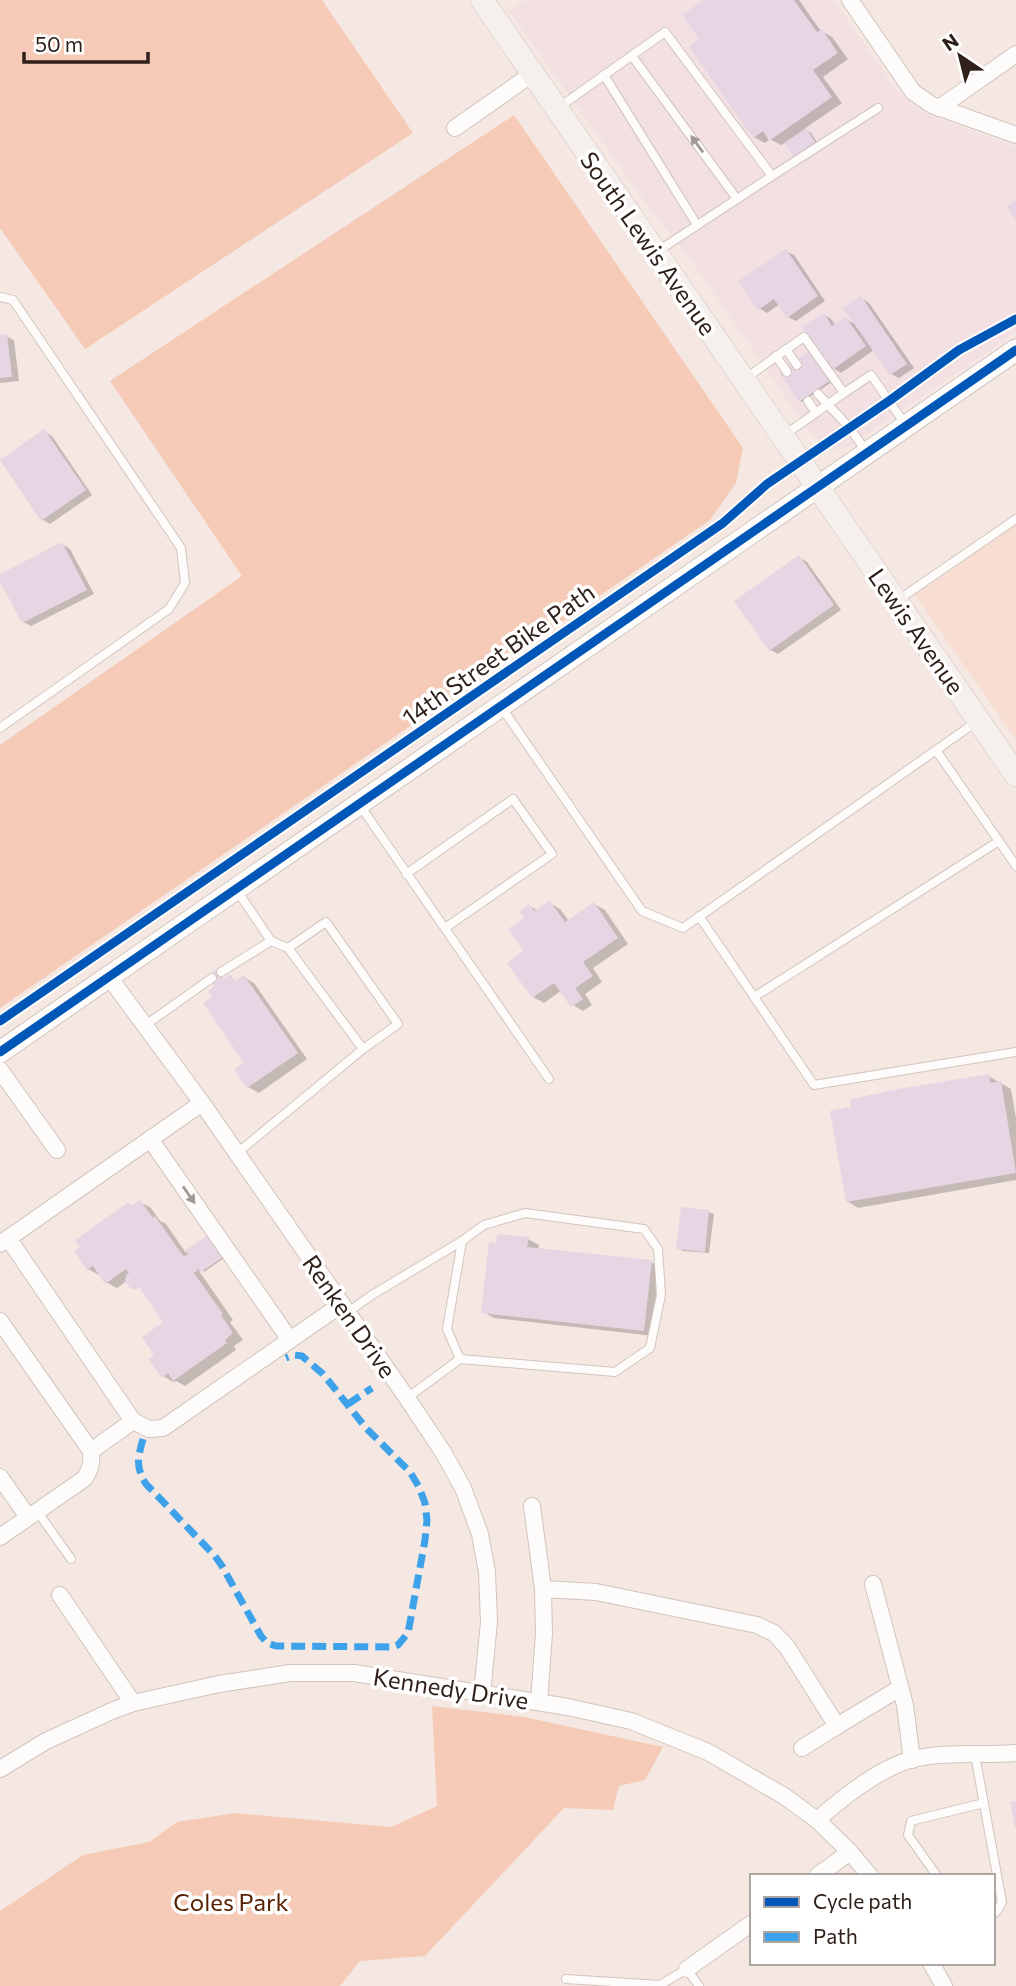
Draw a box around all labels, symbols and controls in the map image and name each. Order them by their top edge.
scale bar [24,21,149,65]
north arrow [925,21,995,91]
text: N [938,28,962,55]
text: 50 m [35,31,83,56]
one-way arrow [690,135,704,153]
street label: South Lewis Avenue [575,146,723,340]
street label: Lewis Avenue [863,562,971,700]
street label: 14th Street Bike Path [396,577,600,731]
one-way arrow [182,1186,196,1204]
street label: Renken Drive [297,1249,403,1383]
street label: Kennedy Drive [371,1661,531,1715]
legend [750,1874,995,1965]
park label: Coles Park [173,1887,289,1916]
text: Cycle path [813,1888,912,1913]
text: Path [813,1923,858,1948]

